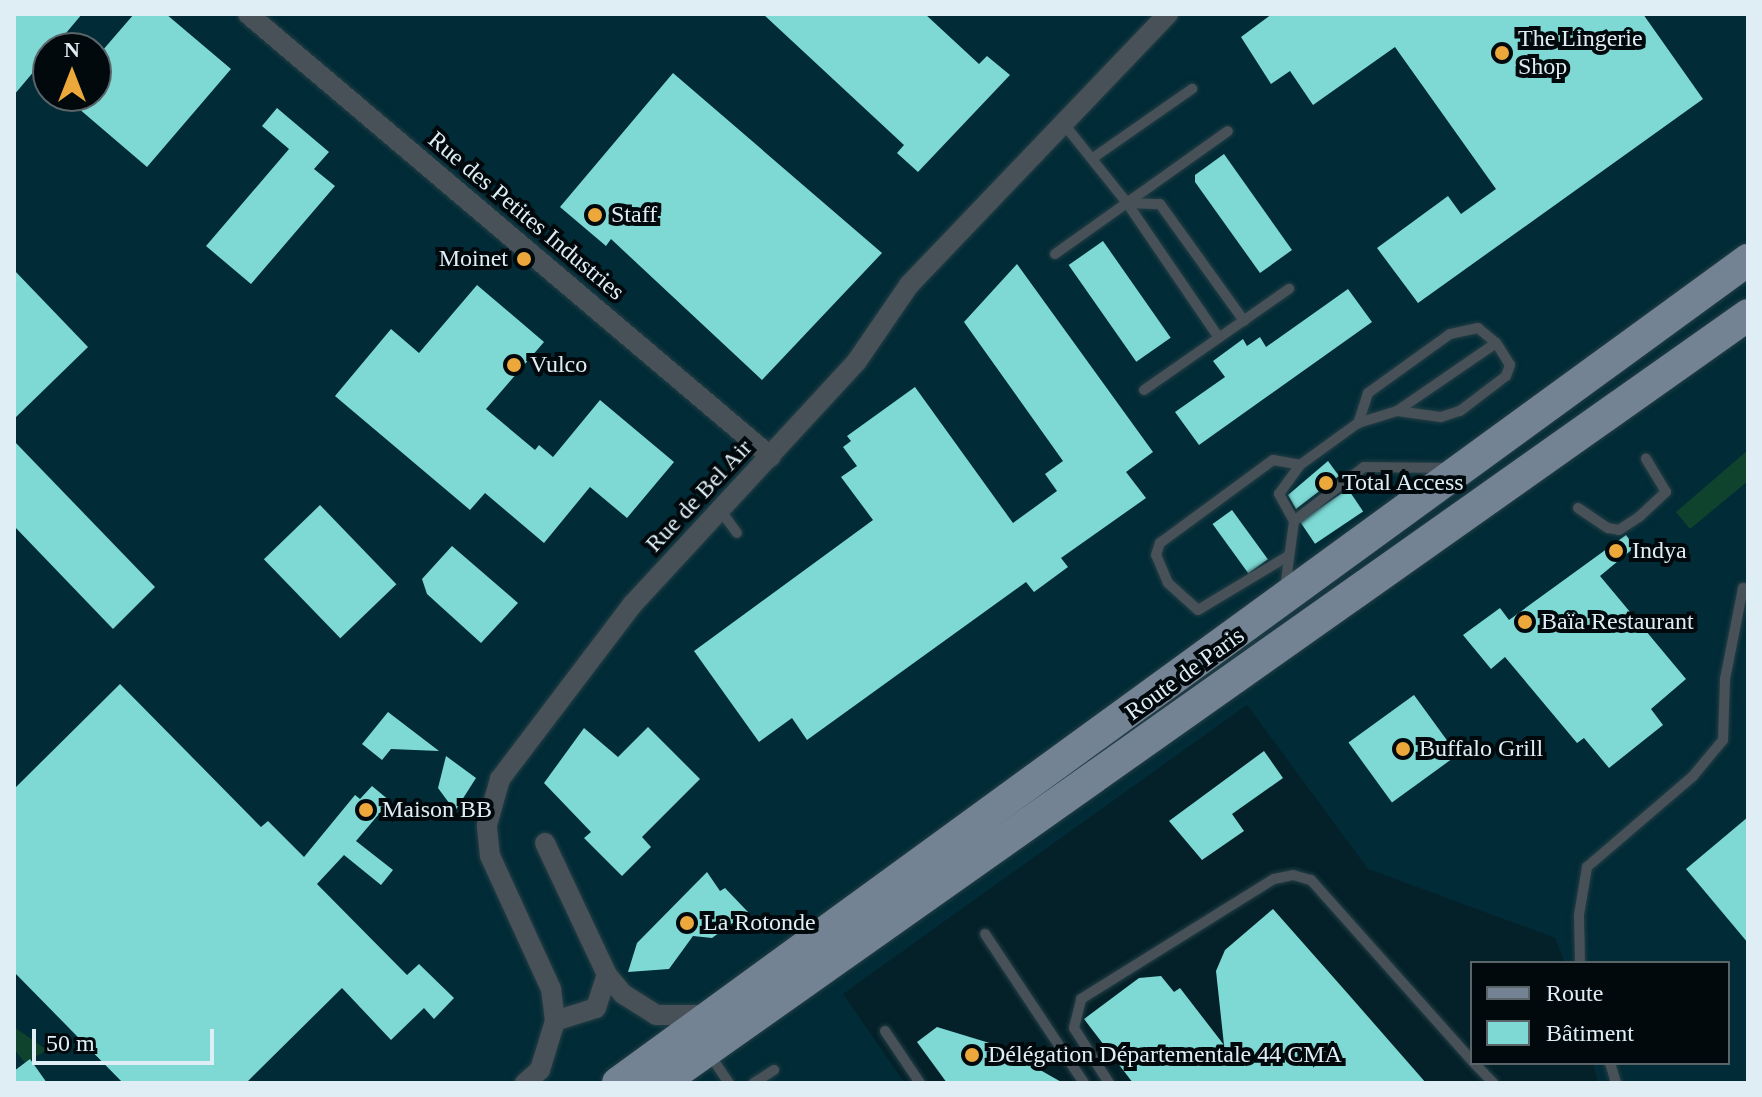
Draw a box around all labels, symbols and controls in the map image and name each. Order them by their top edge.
place label: The Lingerie Shop [1518,25,1643,81]
north arrow [32,32,112,112]
text: N [64,37,80,62]
marker: The Lingerie Shop [1493,44,1511,62]
street label: Rue des Petites Industries [422,125,630,307]
place label: Staff [611,201,657,229]
marker: Staff [586,206,604,224]
place label: Moinet [439,245,508,273]
marker: Moinet [515,250,533,268]
place label: Vulco [530,351,587,379]
marker: Vulco [505,356,523,374]
street label: Rue de Bel Air [639,433,759,559]
place label: Total Access [1342,469,1465,497]
marker: Total Access [1317,474,1335,492]
place label: Indya [1632,537,1687,565]
marker: Indya [1607,542,1625,560]
place label: Baïa Restaurant [1541,608,1694,636]
marker: Baïa Restaurant [1516,613,1534,631]
street label: Route de Paris [1120,621,1250,727]
place label: Buffalo Grill [1419,735,1543,763]
marker: Buffalo Grill [1394,740,1412,758]
place label: Maison BB [382,796,492,824]
marker: Maison BB [357,801,375,819]
place label: La Rotonde [703,909,816,937]
marker: La Rotonde [678,914,696,932]
legend [1470,961,1730,1065]
text: Route [1546,980,1603,1006]
scale bar [36,1013,218,1063]
text: Bâtiment [1546,1020,1634,1046]
text: 50 m [46,1030,95,1056]
place label: Délégation Départementale 44 CMA [988,1041,1342,1069]
marker: Délégation Départementale 44 CMA [963,1046,981,1064]

